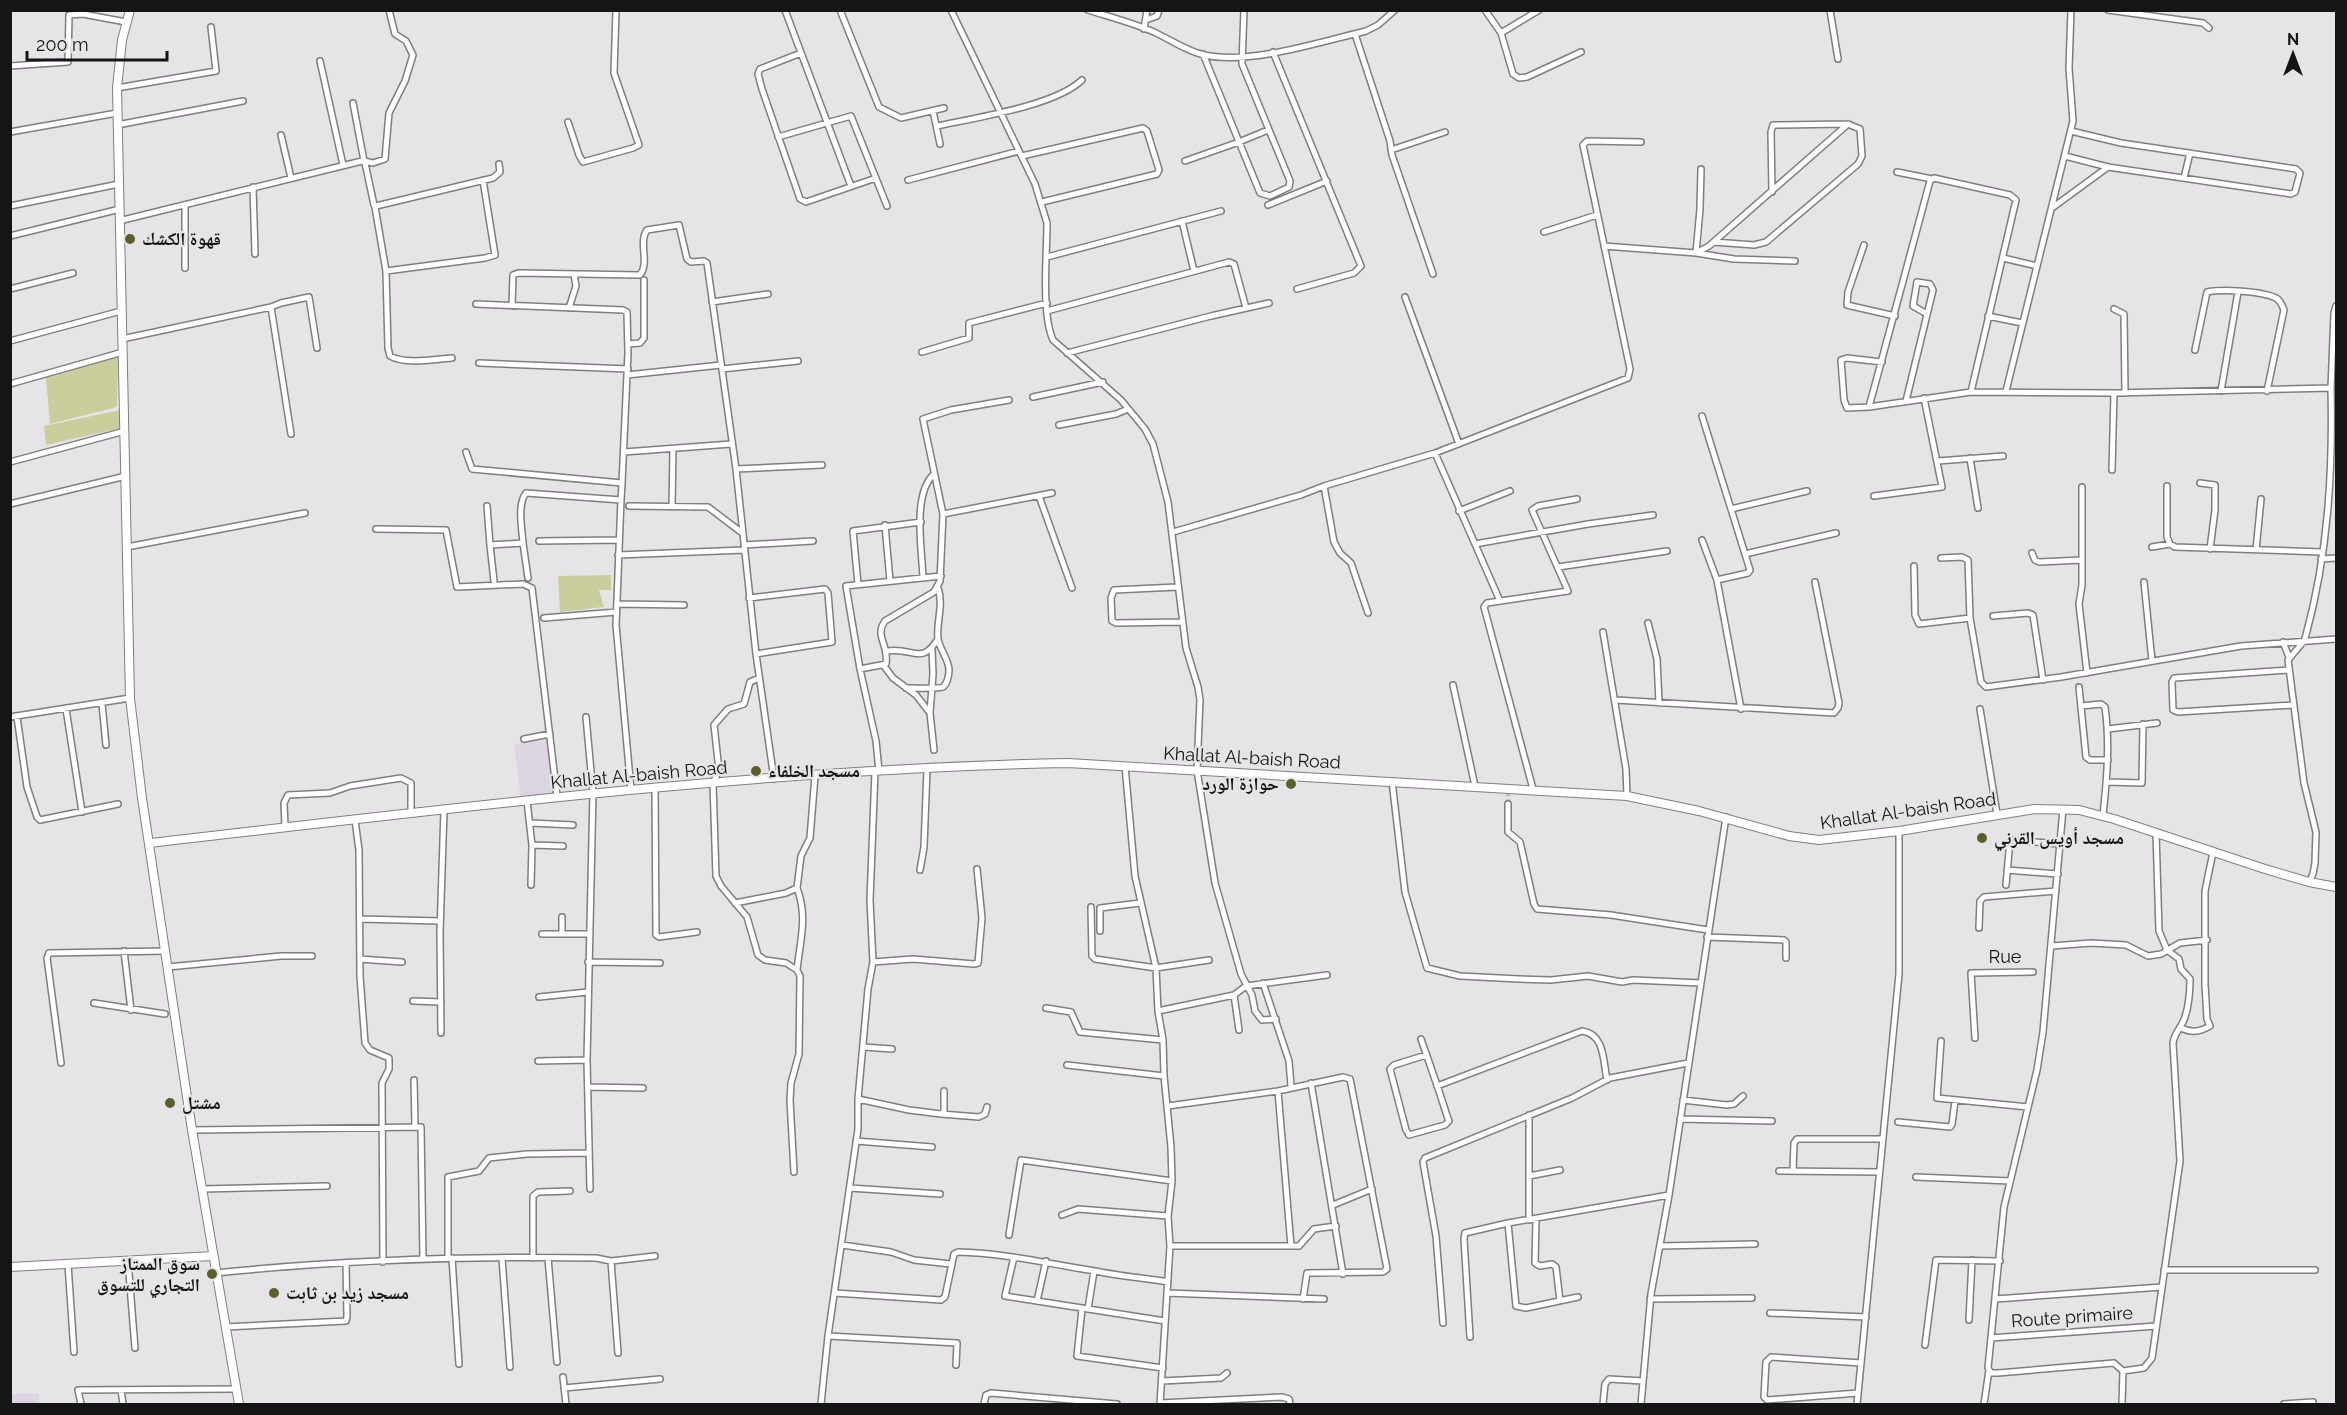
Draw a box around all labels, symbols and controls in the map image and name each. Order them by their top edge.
scale bar [27,24,166,62]
north arrow [2263,24,2323,84]
text: N [2287,30,2299,49]
text: 200 m [36,34,89,55]
place label: قهوة الكشك [142,228,221,249]
marker: قهوة الكشك [123,232,137,246]
street label: Khallat Al-baish Road [1163,742,1341,773]
street label: Khallat Al-baish Road [550,756,728,793]
place label: مسجد الخلفاء [768,760,860,781]
marker: مسجد الخلفاء [749,764,763,778]
place label: حوازة الورد [1202,773,1279,794]
marker: حوازة الورد [1284,777,1298,791]
street label: Khallat Al-baish Road [1819,788,1997,833]
place label: مسجد أويس القرني [1994,827,2124,852]
marker: مسجد أويس القرني [1975,831,1989,845]
street label: Rue [1989,946,2022,967]
place label: مشتل [182,1092,221,1114]
marker: مشتل [163,1096,177,1110]
place label: سوق الممتاز التجاري للتسوق [97,1253,200,1299]
marker: سوق الممتاز التجاري للتسوق [205,1267,219,1281]
place label: مسجد زيد بن ثابت [286,1282,409,1304]
marker: مسجد زيد بن ثابت [267,1286,281,1300]
street label: Route primaire [2010,1302,2134,1331]

